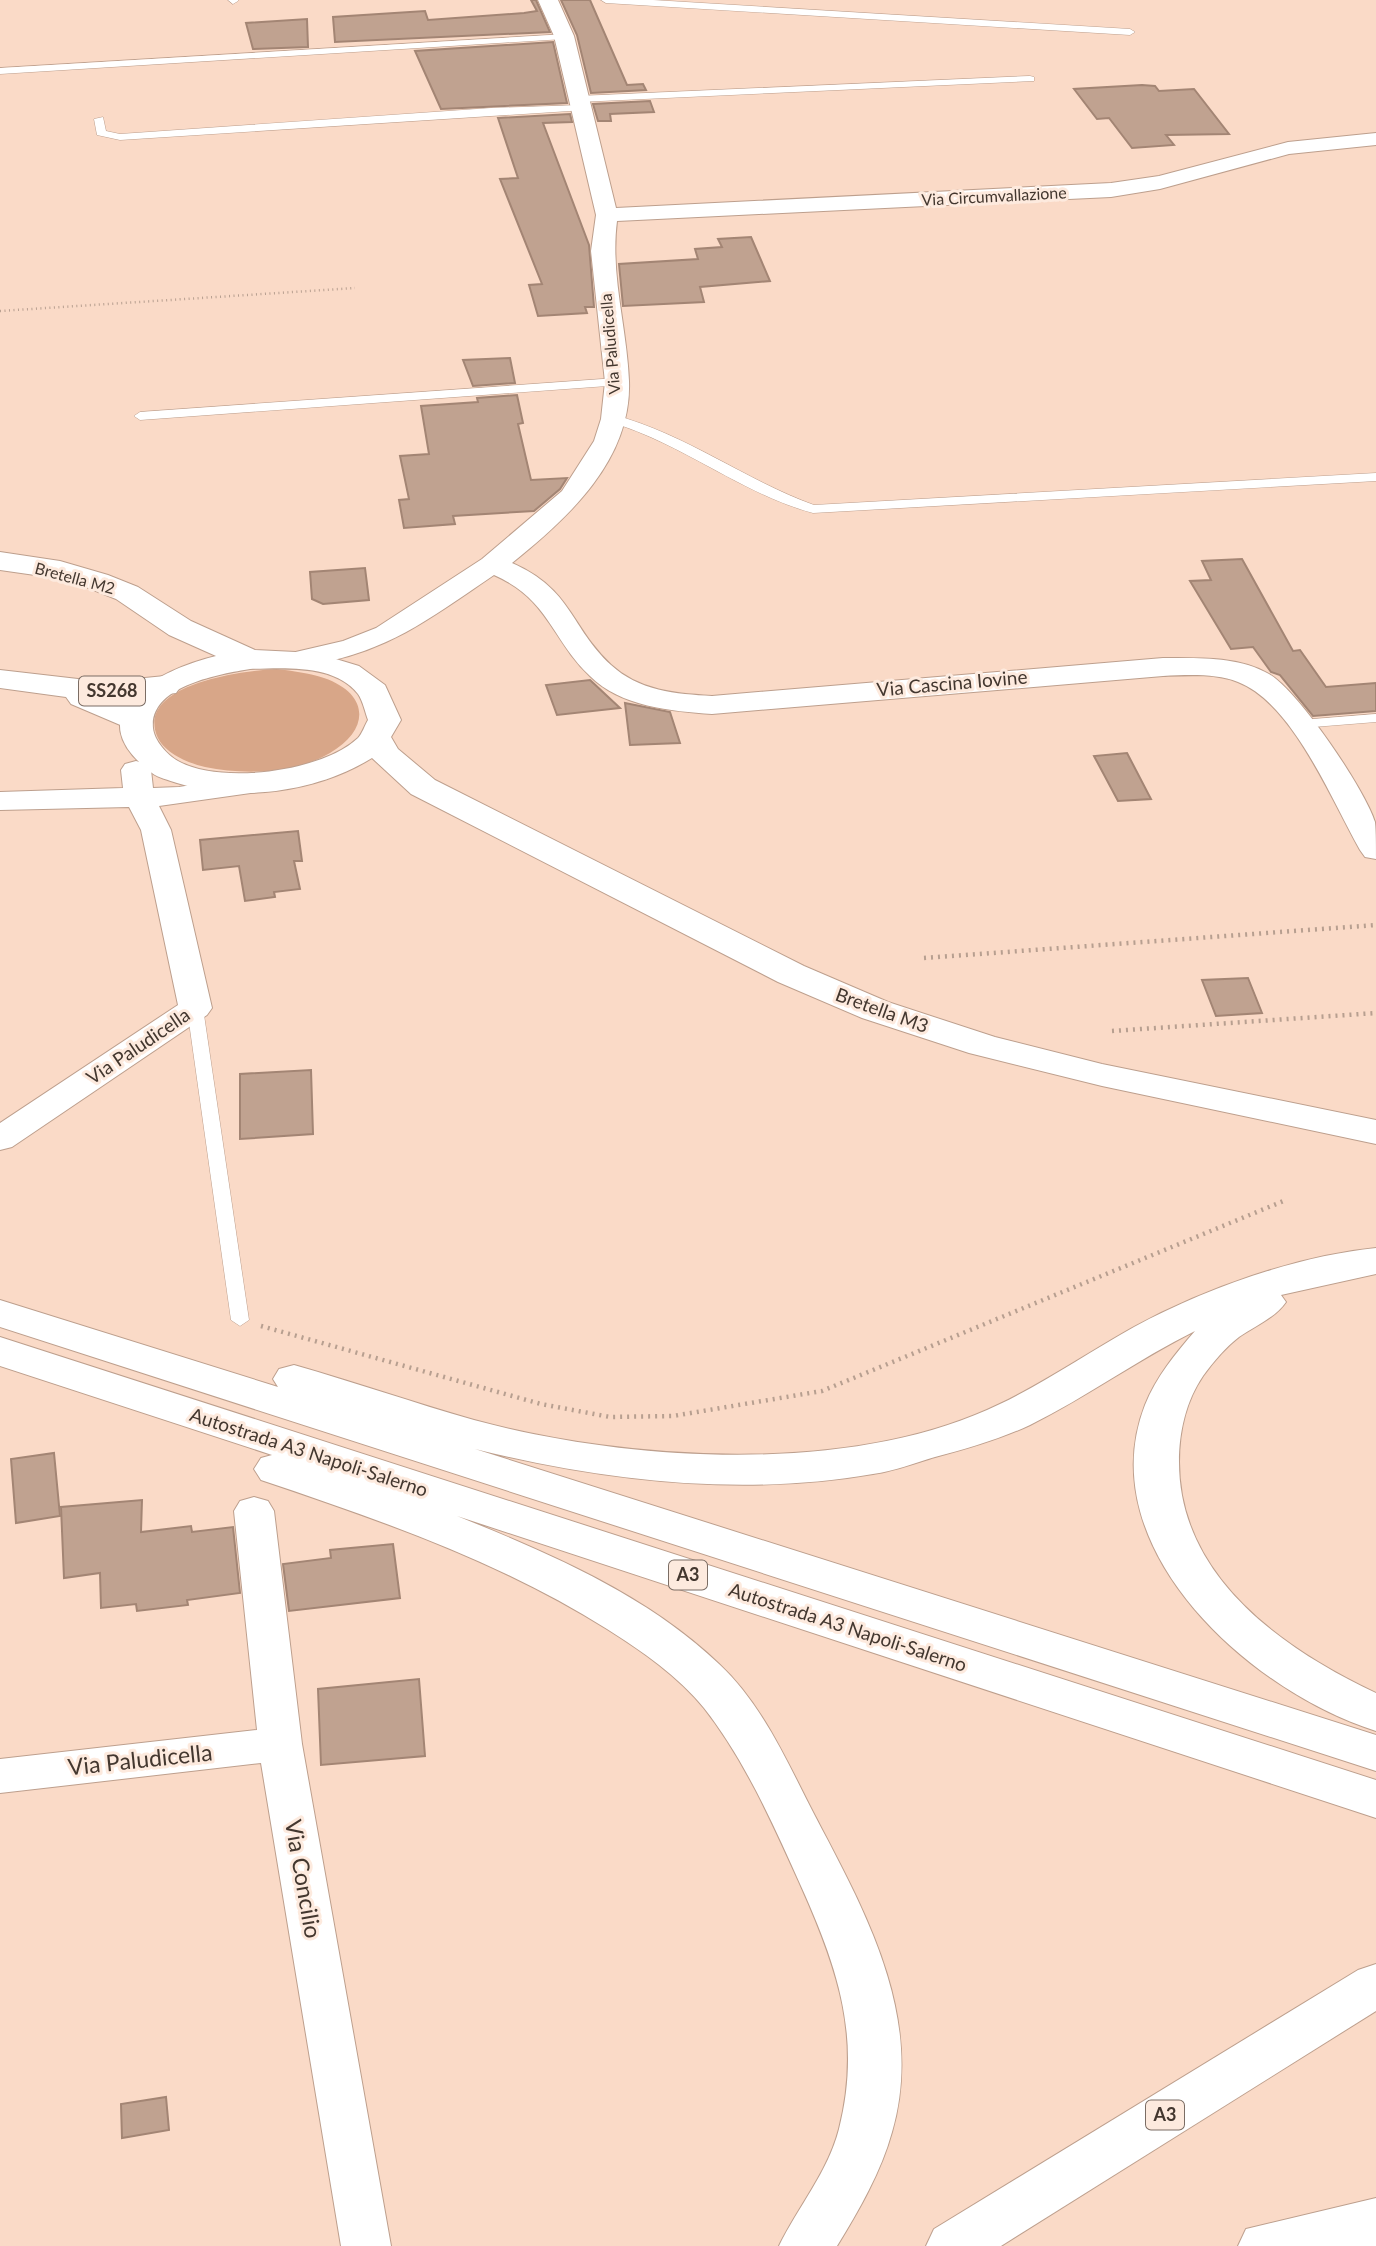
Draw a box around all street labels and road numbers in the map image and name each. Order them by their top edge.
street label: Via Circumvallazione [921,182,1067,209]
street label: Via Paludicella [596,293,623,395]
street label: Bretella M2 [33,558,117,597]
street label: Via Cascina Iovine [876,664,1028,701]
road number: SS268 [79,676,145,706]
street label: Bretella M3 [833,982,932,1037]
street label: Via Paludicella [82,1003,194,1089]
street label: Autostrada A3 Napoli-Salerno [187,1402,431,1501]
road number: A3 [669,1560,707,1590]
street label: Autostrada A3 Napoli-Salerno [726,1577,970,1676]
street label: Via Paludicella [66,1737,214,1781]
street label: Via Concilio [280,1817,328,1940]
road number: A3 [1146,2101,1184,2130]

